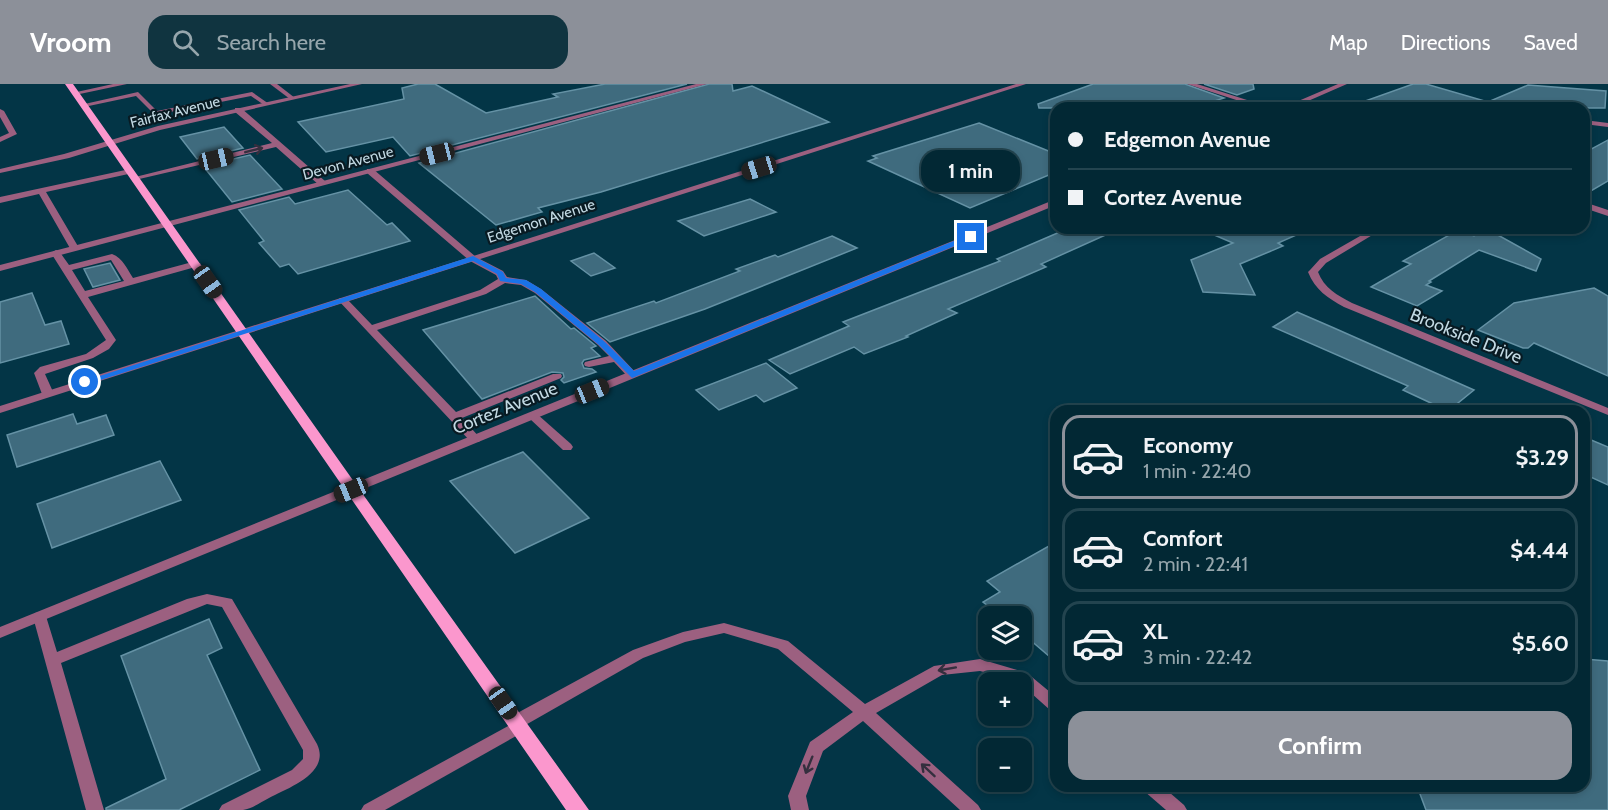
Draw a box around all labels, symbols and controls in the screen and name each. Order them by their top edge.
search box [148,15,568,69]
text: Vroom [30,25,112,59]
icon: search [169,26,202,59]
text: Search here [217,29,326,56]
text: Map [1329,30,1368,55]
text: Directions [1401,30,1490,55]
text: Saved [1523,30,1578,55]
street label: Fairfax Avenue [128,92,222,132]
text: Edgemon Avenue [1104,126,1270,153]
car [417,141,457,167]
street label: Devon Avenue [301,142,396,184]
one-way arrow [244,143,263,155]
car [196,146,236,172]
callout: 1 min [922,150,1020,192]
car [739,154,779,182]
text: 1 min [948,159,993,183]
text: Cortez Avenue [1104,184,1242,211]
street label: Edgemon Avenue [485,195,597,247]
route end [957,223,984,250]
car [190,262,226,302]
street label: Brookside Drive [1407,304,1525,368]
route start [71,368,98,395]
car [572,376,612,406]
street label: Cortez Avenue [449,377,561,439]
icon: car [1071,430,1125,484]
text: Economy [1143,432,1233,459]
text: $3.29 [1515,444,1569,471]
text: 1 min · 22:40 [1143,459,1251,483]
car [331,475,371,505]
icon: car [1071,523,1125,577]
text: Comfort [1143,525,1222,552]
text: $4.44 [1510,537,1569,564]
text: 2 min · 22:41 [1143,552,1248,576]
map controls [978,606,1032,792]
button: layers [978,606,1032,660]
icon: car [1071,616,1125,670]
text: XL [1143,618,1168,645]
text: $5.60 [1512,630,1569,657]
text: 3 min · 22:42 [1143,645,1252,669]
one-way arrow [938,664,958,675]
button: + [978,672,1032,726]
car [485,683,521,723]
button: Confirm [1068,711,1572,780]
button: − [978,738,1032,792]
one-way arrow [803,756,814,774]
one-way arrow [921,763,936,778]

